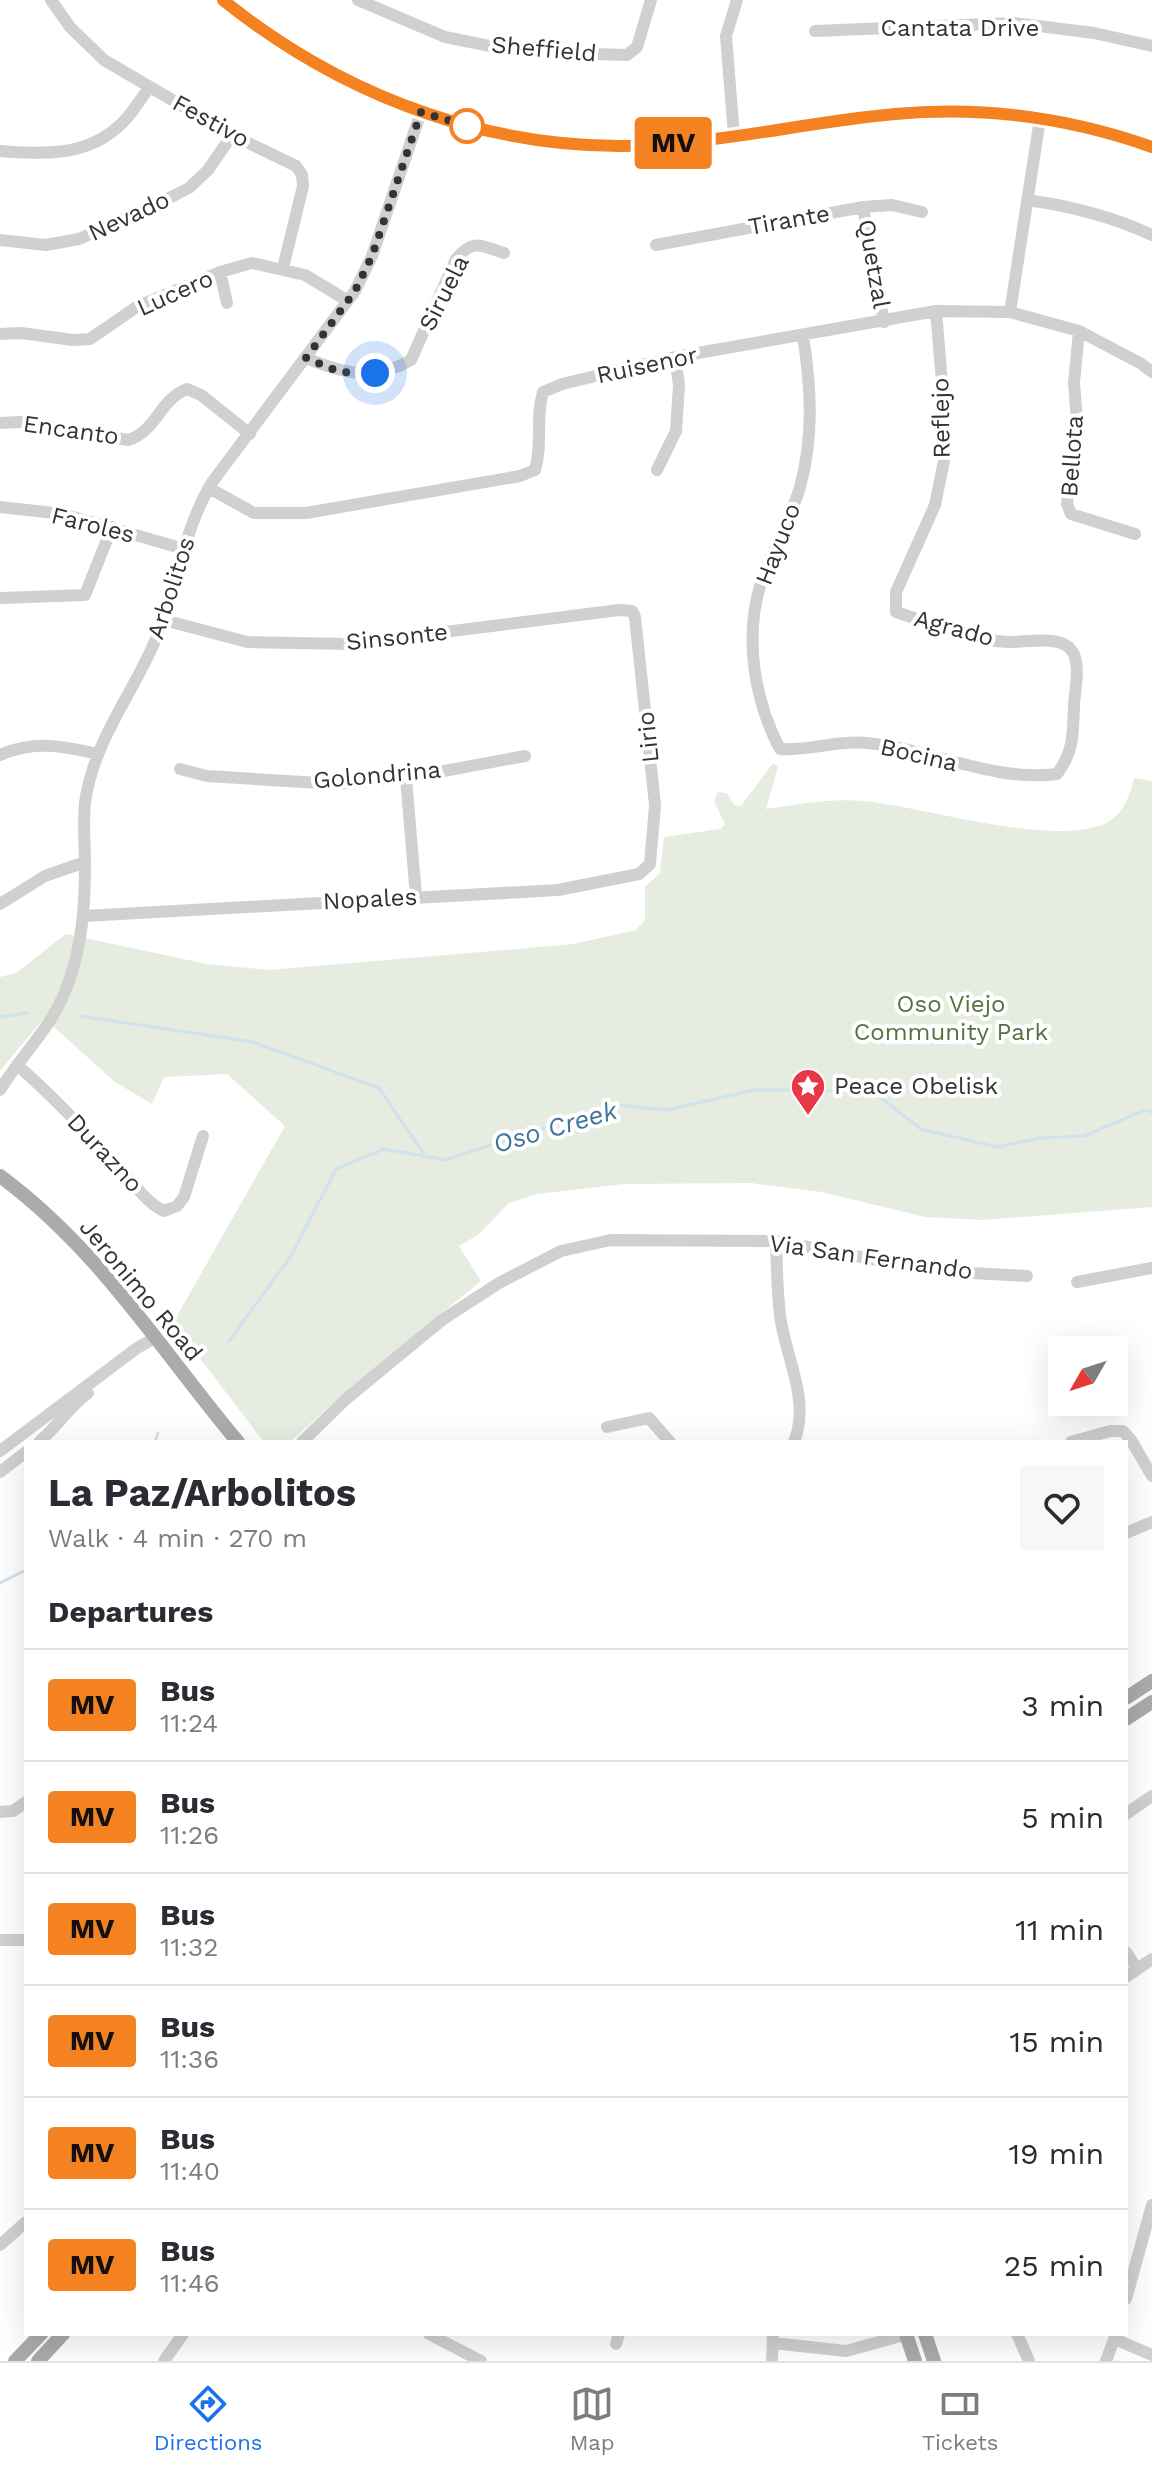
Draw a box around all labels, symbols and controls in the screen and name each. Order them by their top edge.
street label: Cantata Drive [881,14,1039,42]
street label: Sheffield [490,30,598,68]
street label: Festivo [168,89,254,153]
unlabelled marker [450,109,484,143]
line badge: MV [637,117,709,169]
text: MV [651,126,695,159]
street label: Nevado [84,185,174,247]
street label: Tirante [746,199,832,241]
street label: Quetzal [852,217,896,311]
street label: Siruela [413,251,475,335]
street label: Lucero [133,264,217,322]
street label: Ruisenor [594,341,700,389]
your location [355,353,395,393]
street label: Reflejo [926,377,956,459]
street label: Encanto [21,409,121,451]
street label: Bellota [1055,414,1089,498]
street label: Hayuco [750,499,806,589]
street label: Faroles [49,501,137,549]
street label: Arbolitos [141,533,201,643]
street label: Agrado [911,604,997,652]
street label: Sinsonte [345,618,449,656]
street label: Lirio [631,710,665,764]
street label: Bocina [878,733,960,777]
street label: Golondrina [312,755,442,795]
street label: Nopales [322,883,418,915]
park label: Oso Viejo Community Park [854,990,1049,1046]
place icon: Peace Obelisk [789,1067,827,1117]
place label: Peace Obelisk [834,1072,998,1100]
water label: Oso Creek [490,1095,621,1159]
street label: Durazno [62,1108,148,1198]
street label: Jeronimo Road [74,1213,208,1367]
street label: Via San Fernando [768,1229,974,1285]
north arrow [1048,1336,1128,1416]
map controls [1048,1336,1128,1416]
button: heart [1020,1466,1104,1550]
text: La Paz/Arbolitos [48,1471,356,1515]
text: Walk · 4 min · 270 m [48,1523,307,1553]
text: Departures [48,1594,213,1629]
text: Bus [160,1673,215,1708]
text: MV [70,1688,114,1721]
text: 3 min [1021,1688,1104,1723]
text: 11:24 [160,1708,218,1738]
text: Bus [160,1785,215,1820]
text: MV [70,1800,114,1833]
text: 5 min [1021,1800,1104,1835]
text: 11:26 [160,1820,219,1850]
text: Bus [160,1897,215,1932]
text: MV [70,1912,114,1945]
text: 11 min [1015,1912,1104,1947]
text: 11:32 [160,1932,218,1962]
text: Bus [160,2009,215,2044]
text: MV [70,2024,114,2057]
text: 15 min [1009,2024,1104,2059]
text: 11:36 [160,2044,219,2074]
text: Bus [160,2121,215,2156]
text: MV [70,2136,114,2169]
text: 19 min [1008,2136,1104,2171]
text: 11:40 [160,2156,220,2186]
text: Bus [160,2233,215,2268]
text: MV [70,2248,114,2281]
text: 25 min [1004,2248,1104,2283]
text: 11:46 [160,2268,220,2298]
tab: Directions [154,2382,262,2455]
tab: Map [570,2382,615,2455]
tab: Tickets [922,2382,998,2455]

